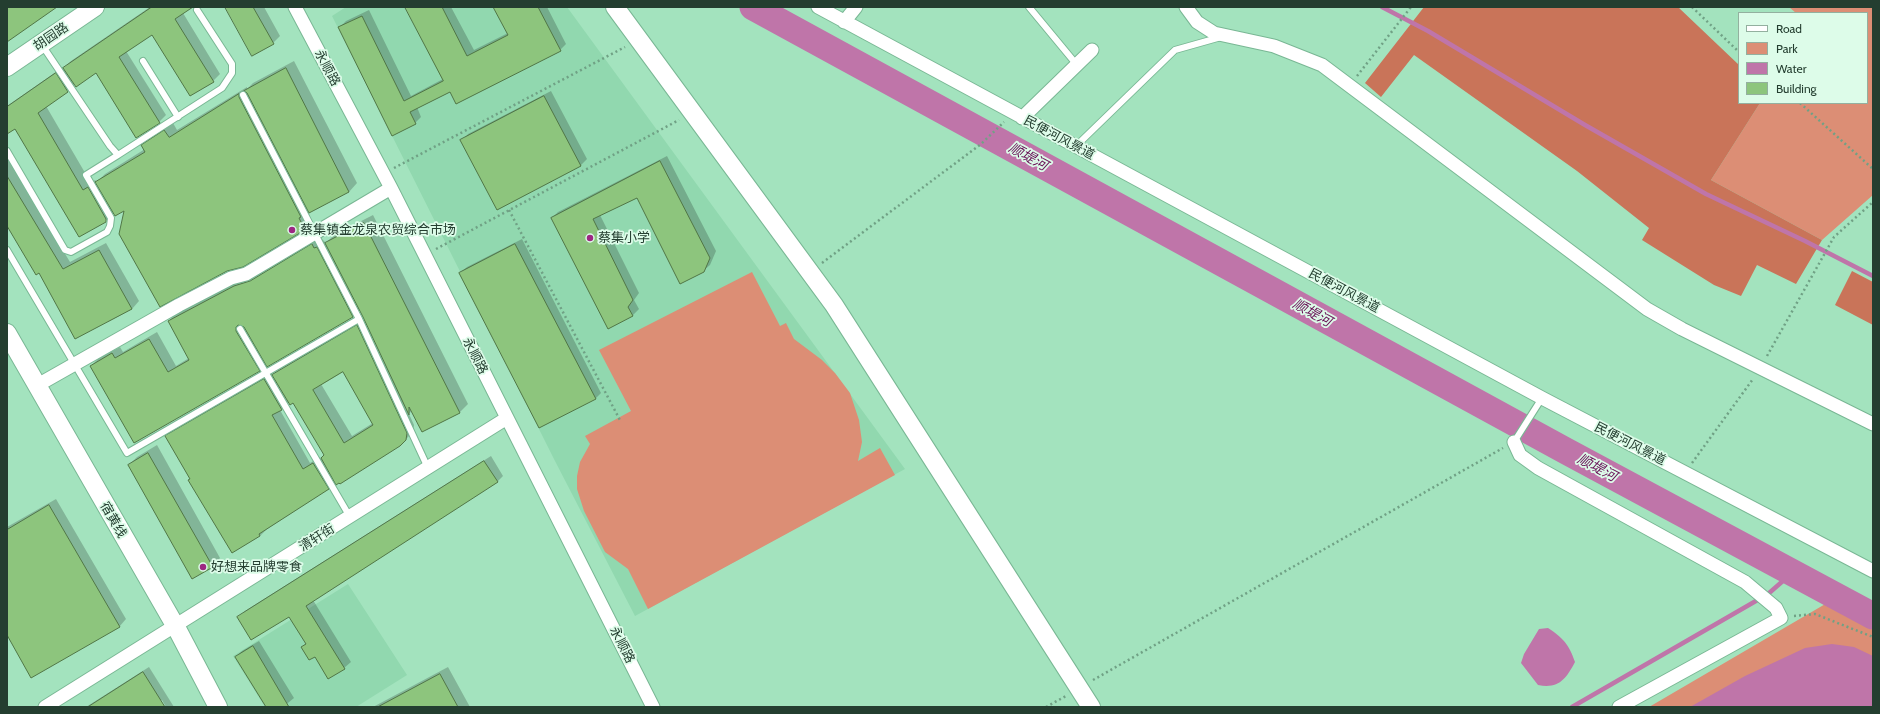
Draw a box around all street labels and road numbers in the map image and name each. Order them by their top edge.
street label: 胡园路 [30,20,72,54]
street label: 永顺路 [311,47,343,89]
street label: 民便河风景道 [1021,113,1097,163]
street label: 民便河风景道 [1306,266,1382,316]
street label: 永顺路 [459,335,491,377]
street label: 民便河风景道 [1592,419,1668,469]
street label: 宿黄线 [96,499,130,541]
street label: 清轩街 [296,521,338,555]
street label: 永顺路 [606,624,638,666]

